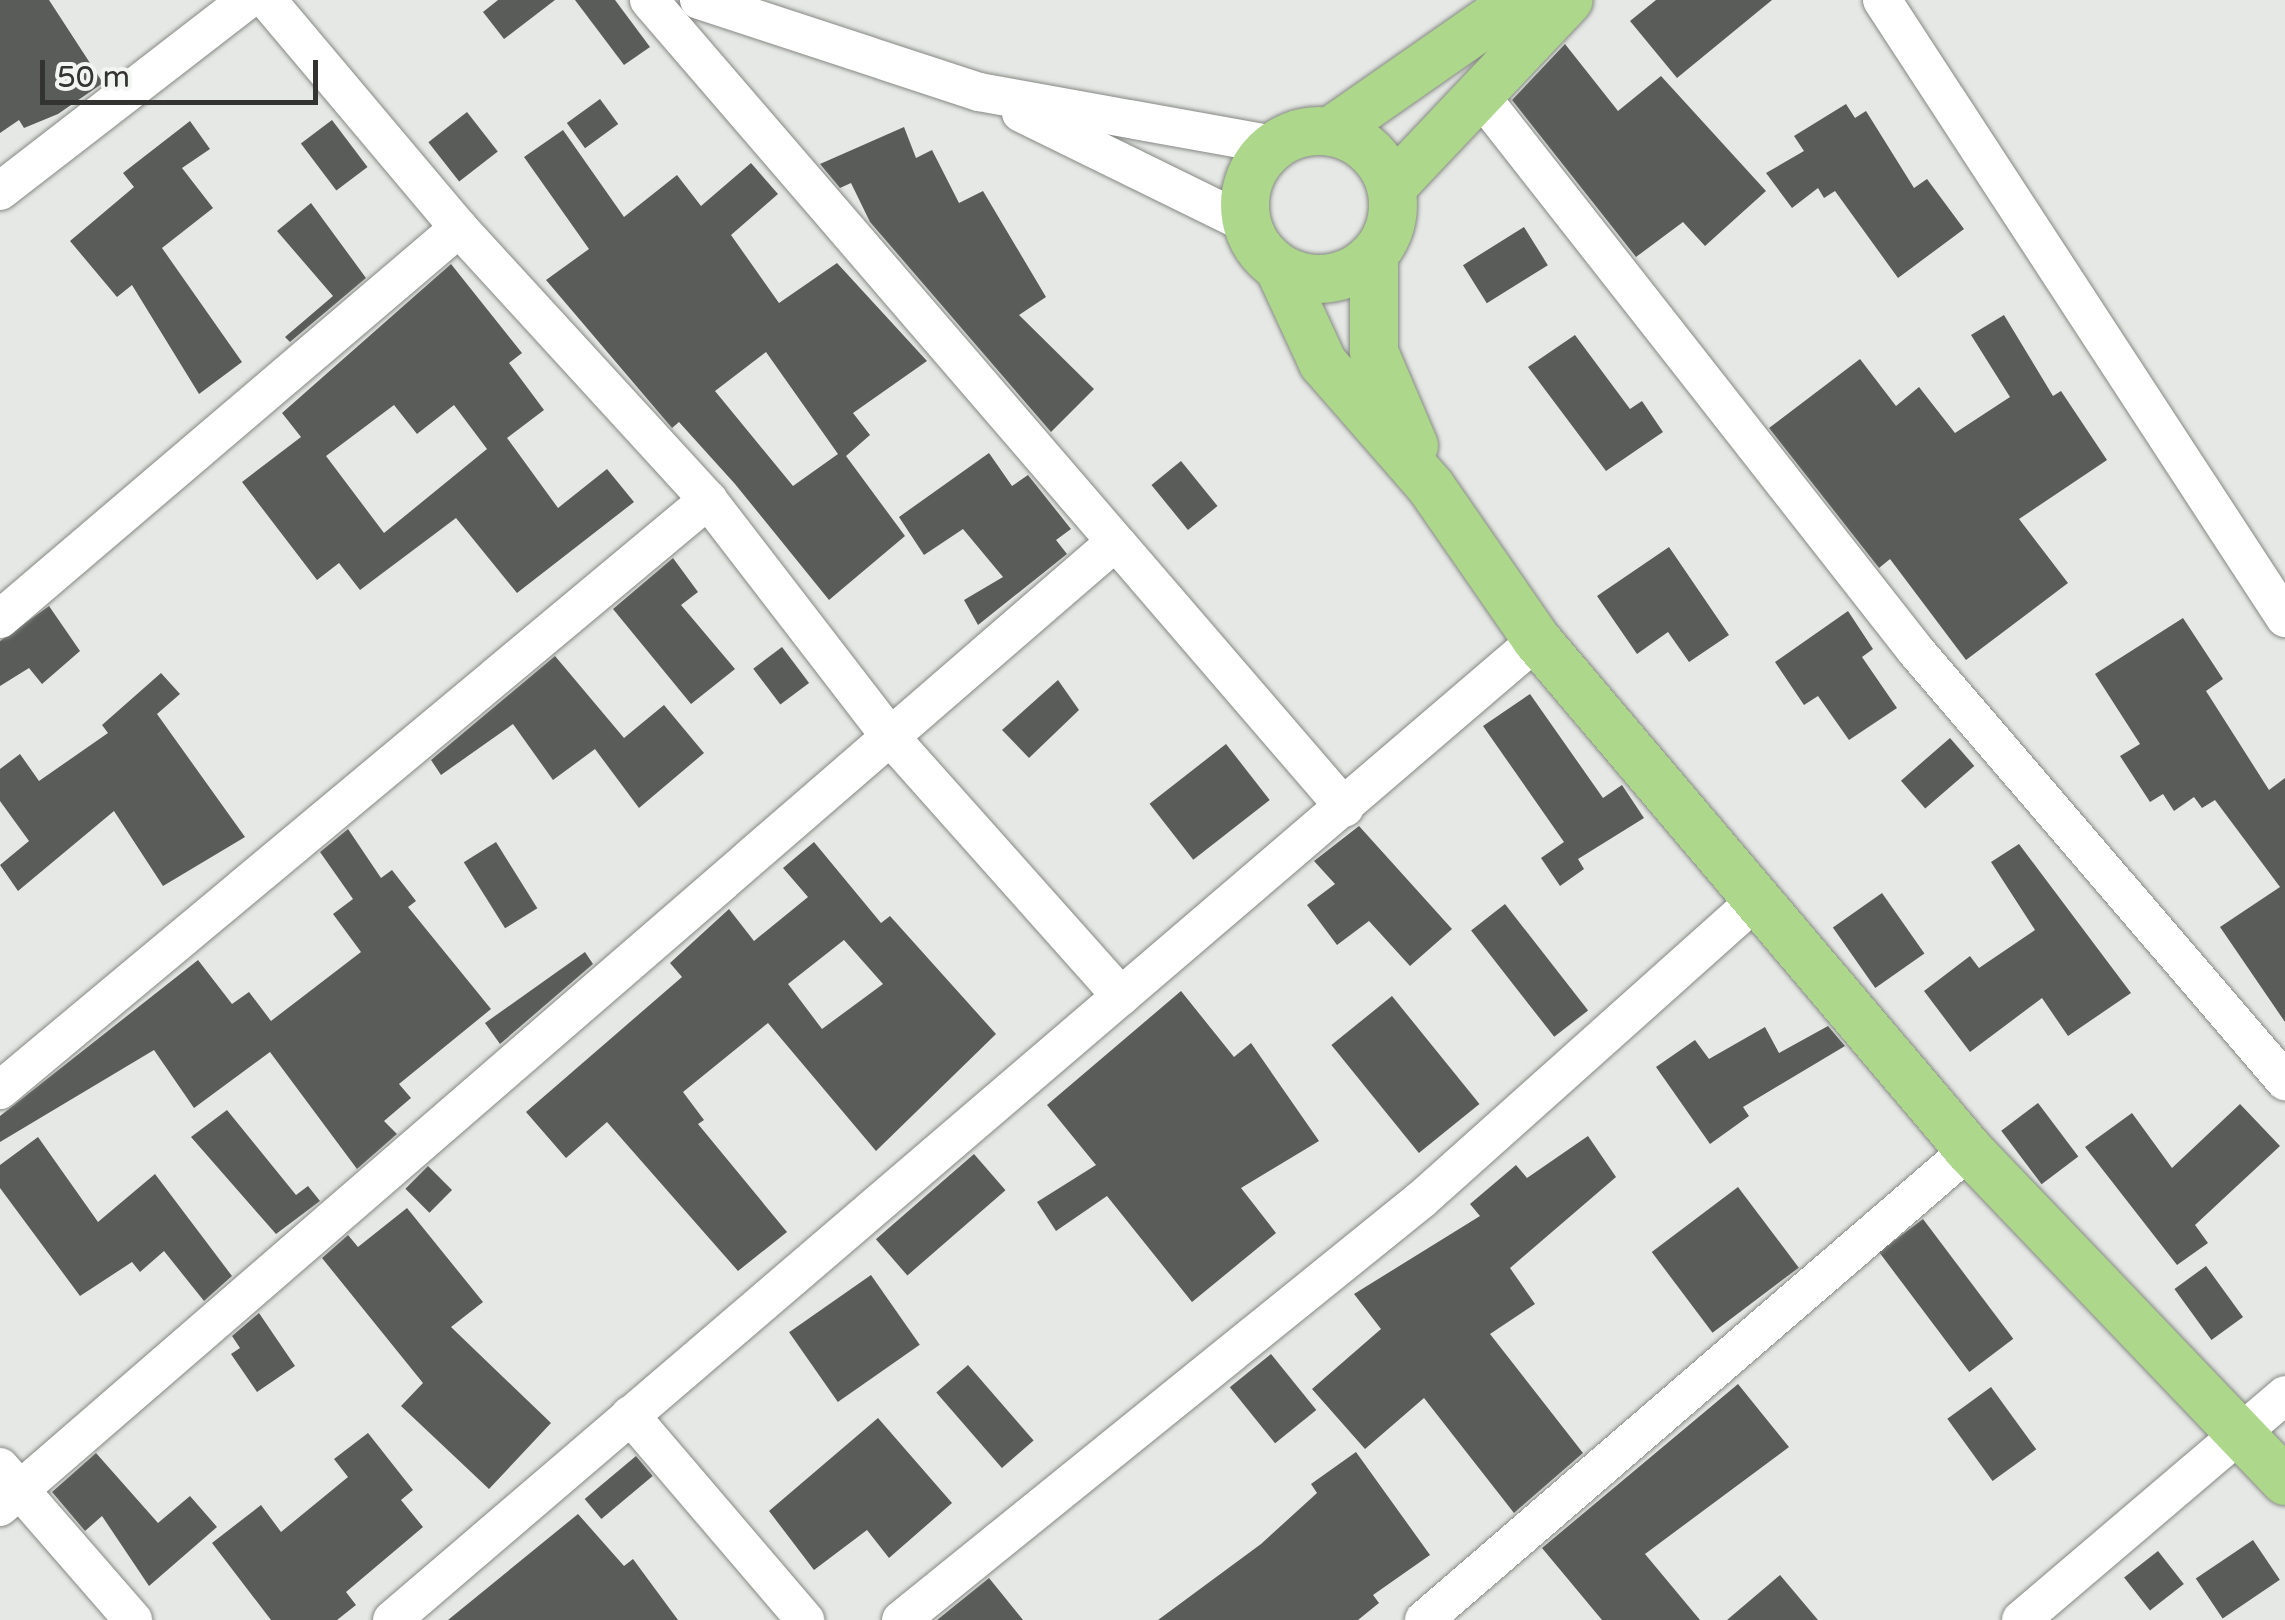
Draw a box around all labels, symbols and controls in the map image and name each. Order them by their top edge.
scale bar [45,40,322,102]
text: 50 m [57,59,130,96]

